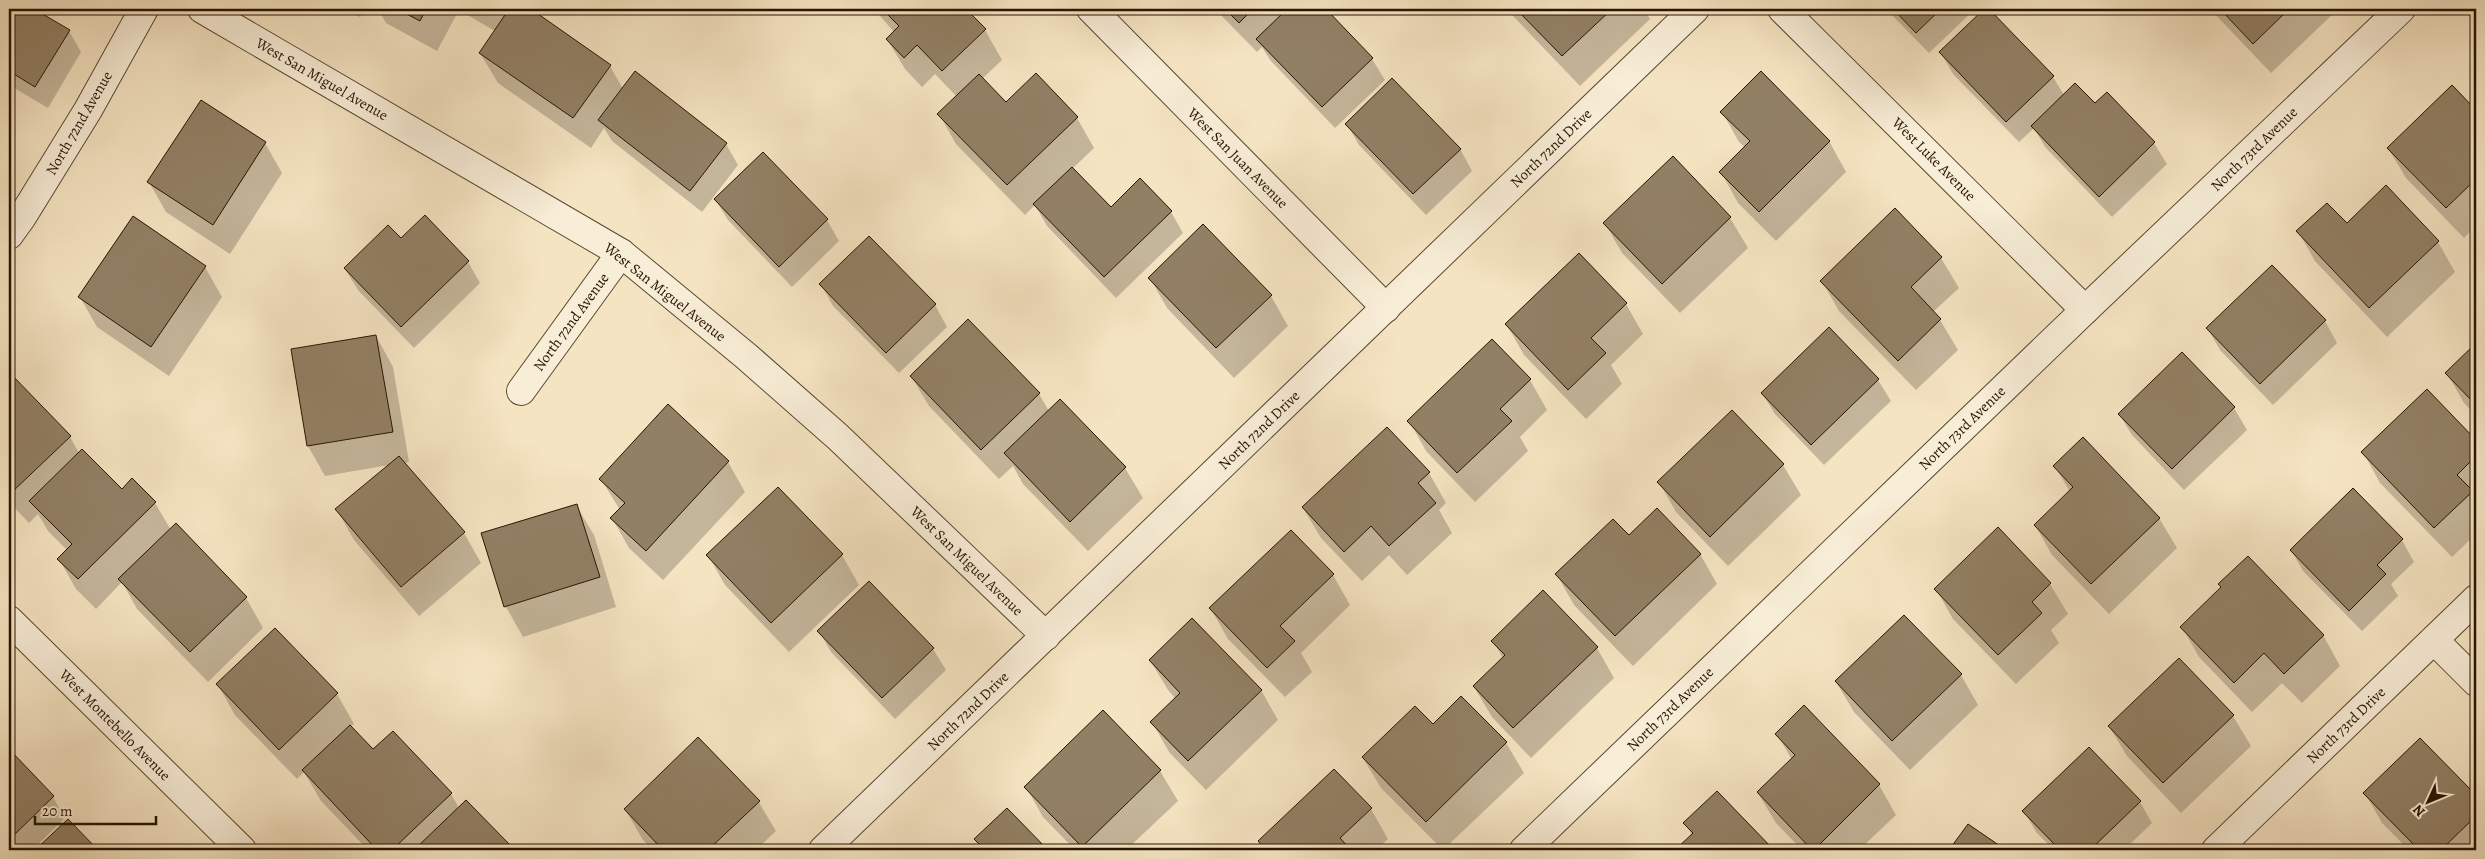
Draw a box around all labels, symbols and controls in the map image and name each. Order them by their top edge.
street label: West San Miguel Avenue [251,32,392,125]
street label: North 72nd Avenue [41,67,117,179]
street label: North 73rd Avenue [2206,102,2302,196]
street label: West San Juan Avenue [1183,103,1293,213]
street label: North 72nd Drive [1506,104,1596,192]
street label: West Luke Avenue [1887,112,1980,205]
street label: West San Miguel Avenue [599,237,730,346]
street label: North 72nd Avenue [529,269,614,375]
street label: North 73rd Avenue [1914,381,2010,475]
street label: North 72nd Drive [1214,386,1304,474]
street label: West San Miguel Avenue [905,501,1028,620]
street label: North 73rd Avenue [1622,662,1718,756]
street label: West Montebello Avenue [54,664,175,785]
street label: North 72nd Drive [923,667,1013,755]
street label: North 73rd Drive [2302,682,2390,768]
north arrow [2402,776,2452,826]
scale bar [35,794,156,826]
text: N [2409,800,2429,821]
text: 20 m [42,801,73,821]

